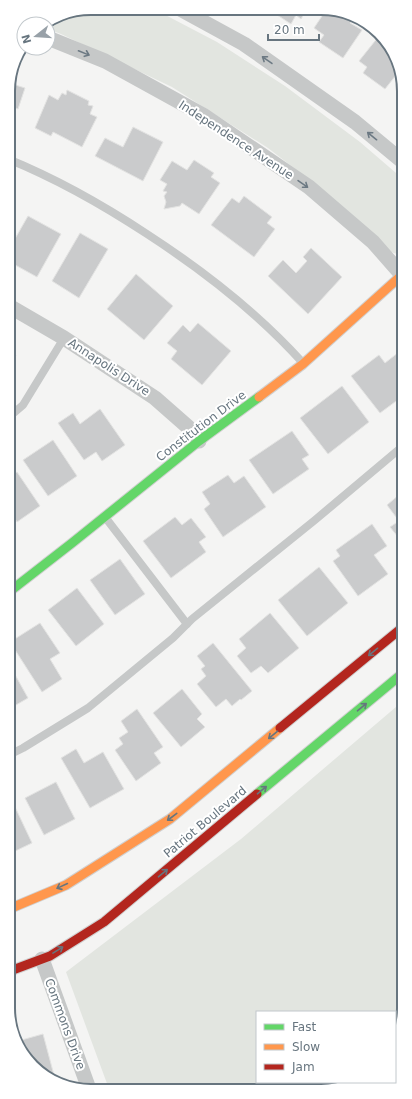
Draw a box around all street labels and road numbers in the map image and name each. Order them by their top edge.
street label: Independence Avenue [176,98,296,182]
street label: Annapolis Drive [66,335,152,399]
street label: Constitution Drive [153,388,249,464]
street label: Patriot Boulevard [161,783,249,861]
street label: Commons Drive [42,976,88,1072]

